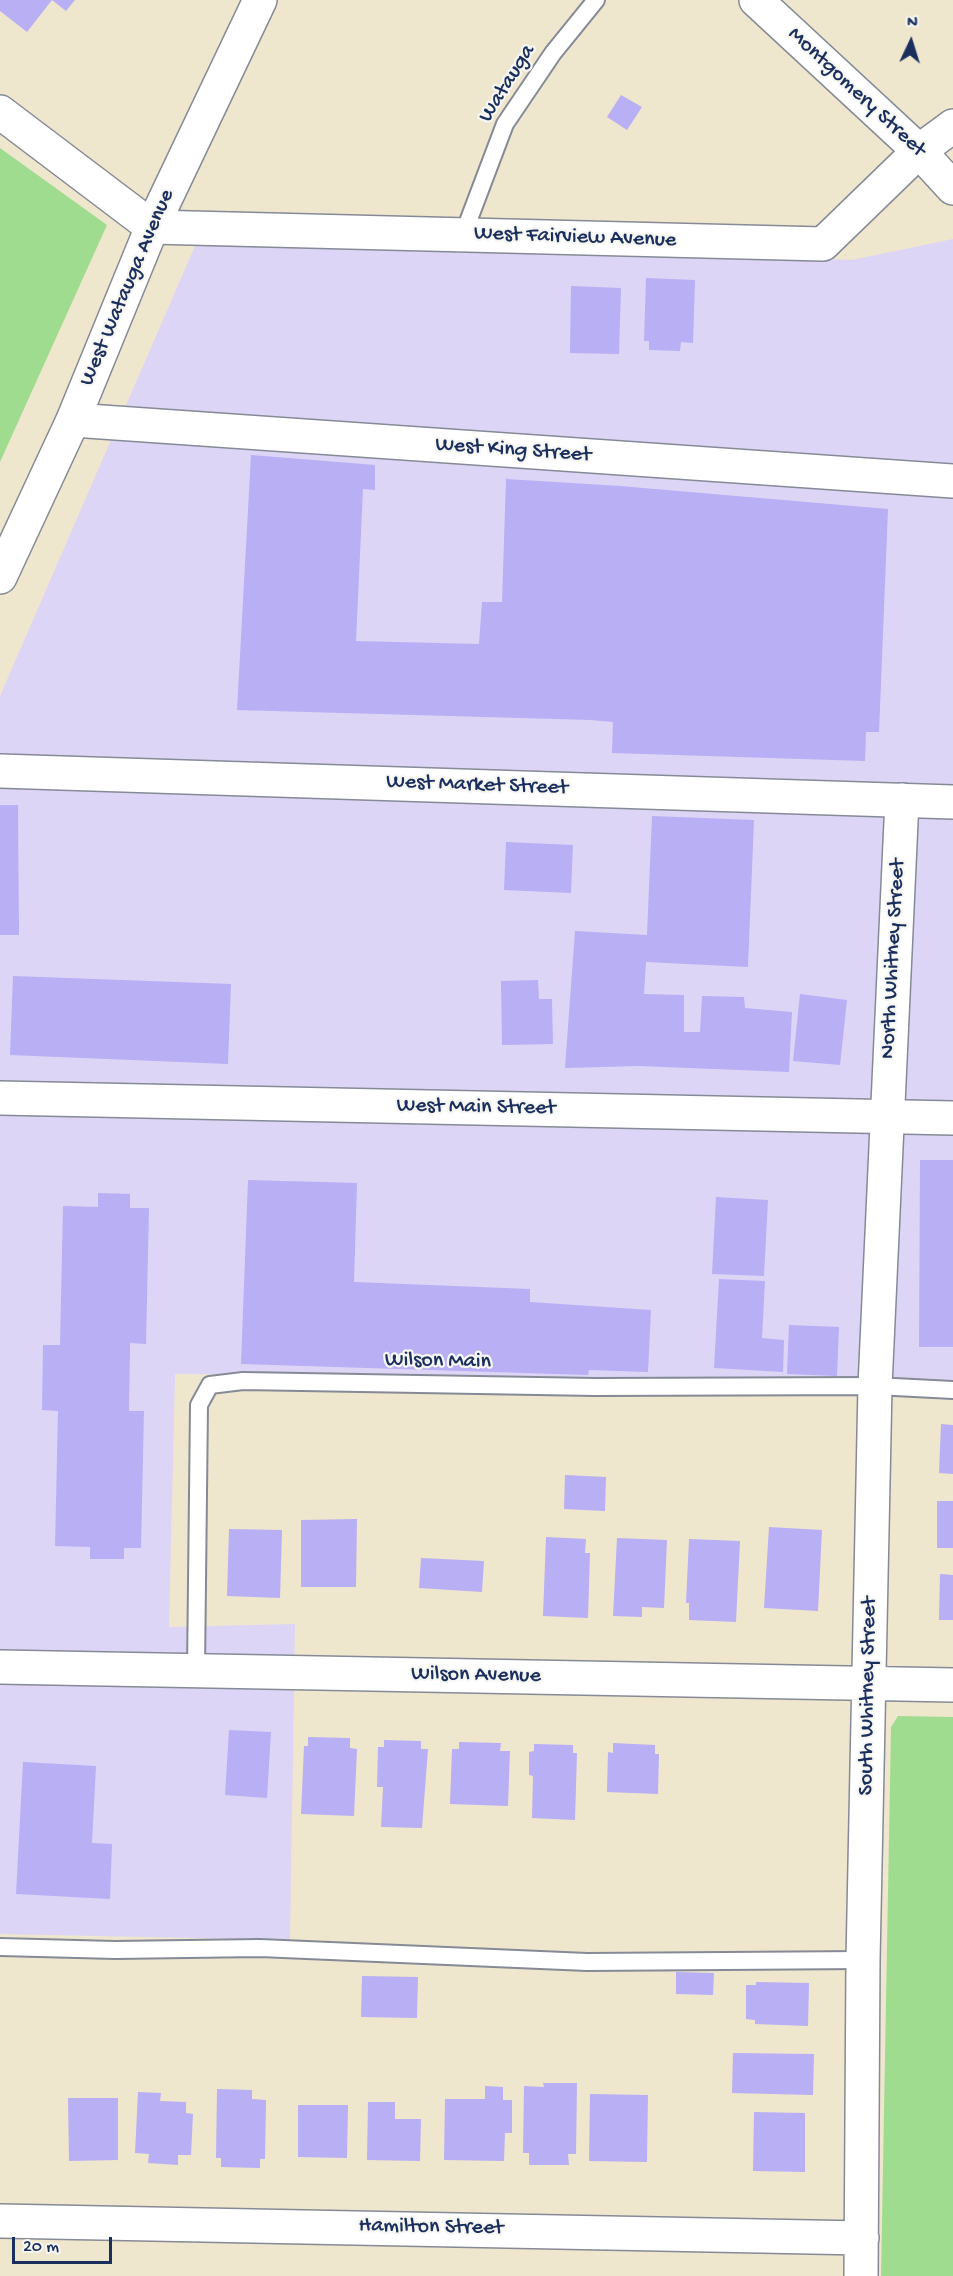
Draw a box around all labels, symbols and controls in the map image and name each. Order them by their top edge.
north arrow [881,12,941,72]
text: N [906,14,918,33]
street label: Montgomery Street [781,22,931,164]
street label: Watauga [474,40,542,128]
street label: West Watauga Avenue [75,186,181,390]
street label: West Fairview Avenue [473,221,677,255]
street label: West King Street [434,432,592,470]
street label: West Market Street [386,770,568,802]
street label: North Whitney Street [876,858,912,1060]
street label: West Main Street [396,1093,556,1123]
street label: Wilson Main [385,1348,491,1376]
street label: South Whitney Street [854,1596,884,1796]
street label: Wilson Avenue [411,1662,541,1690]
street label: Hamilton Street [358,2214,504,2242]
scale bar [15,2225,116,2263]
text: 20 m [23,2237,59,2258]

